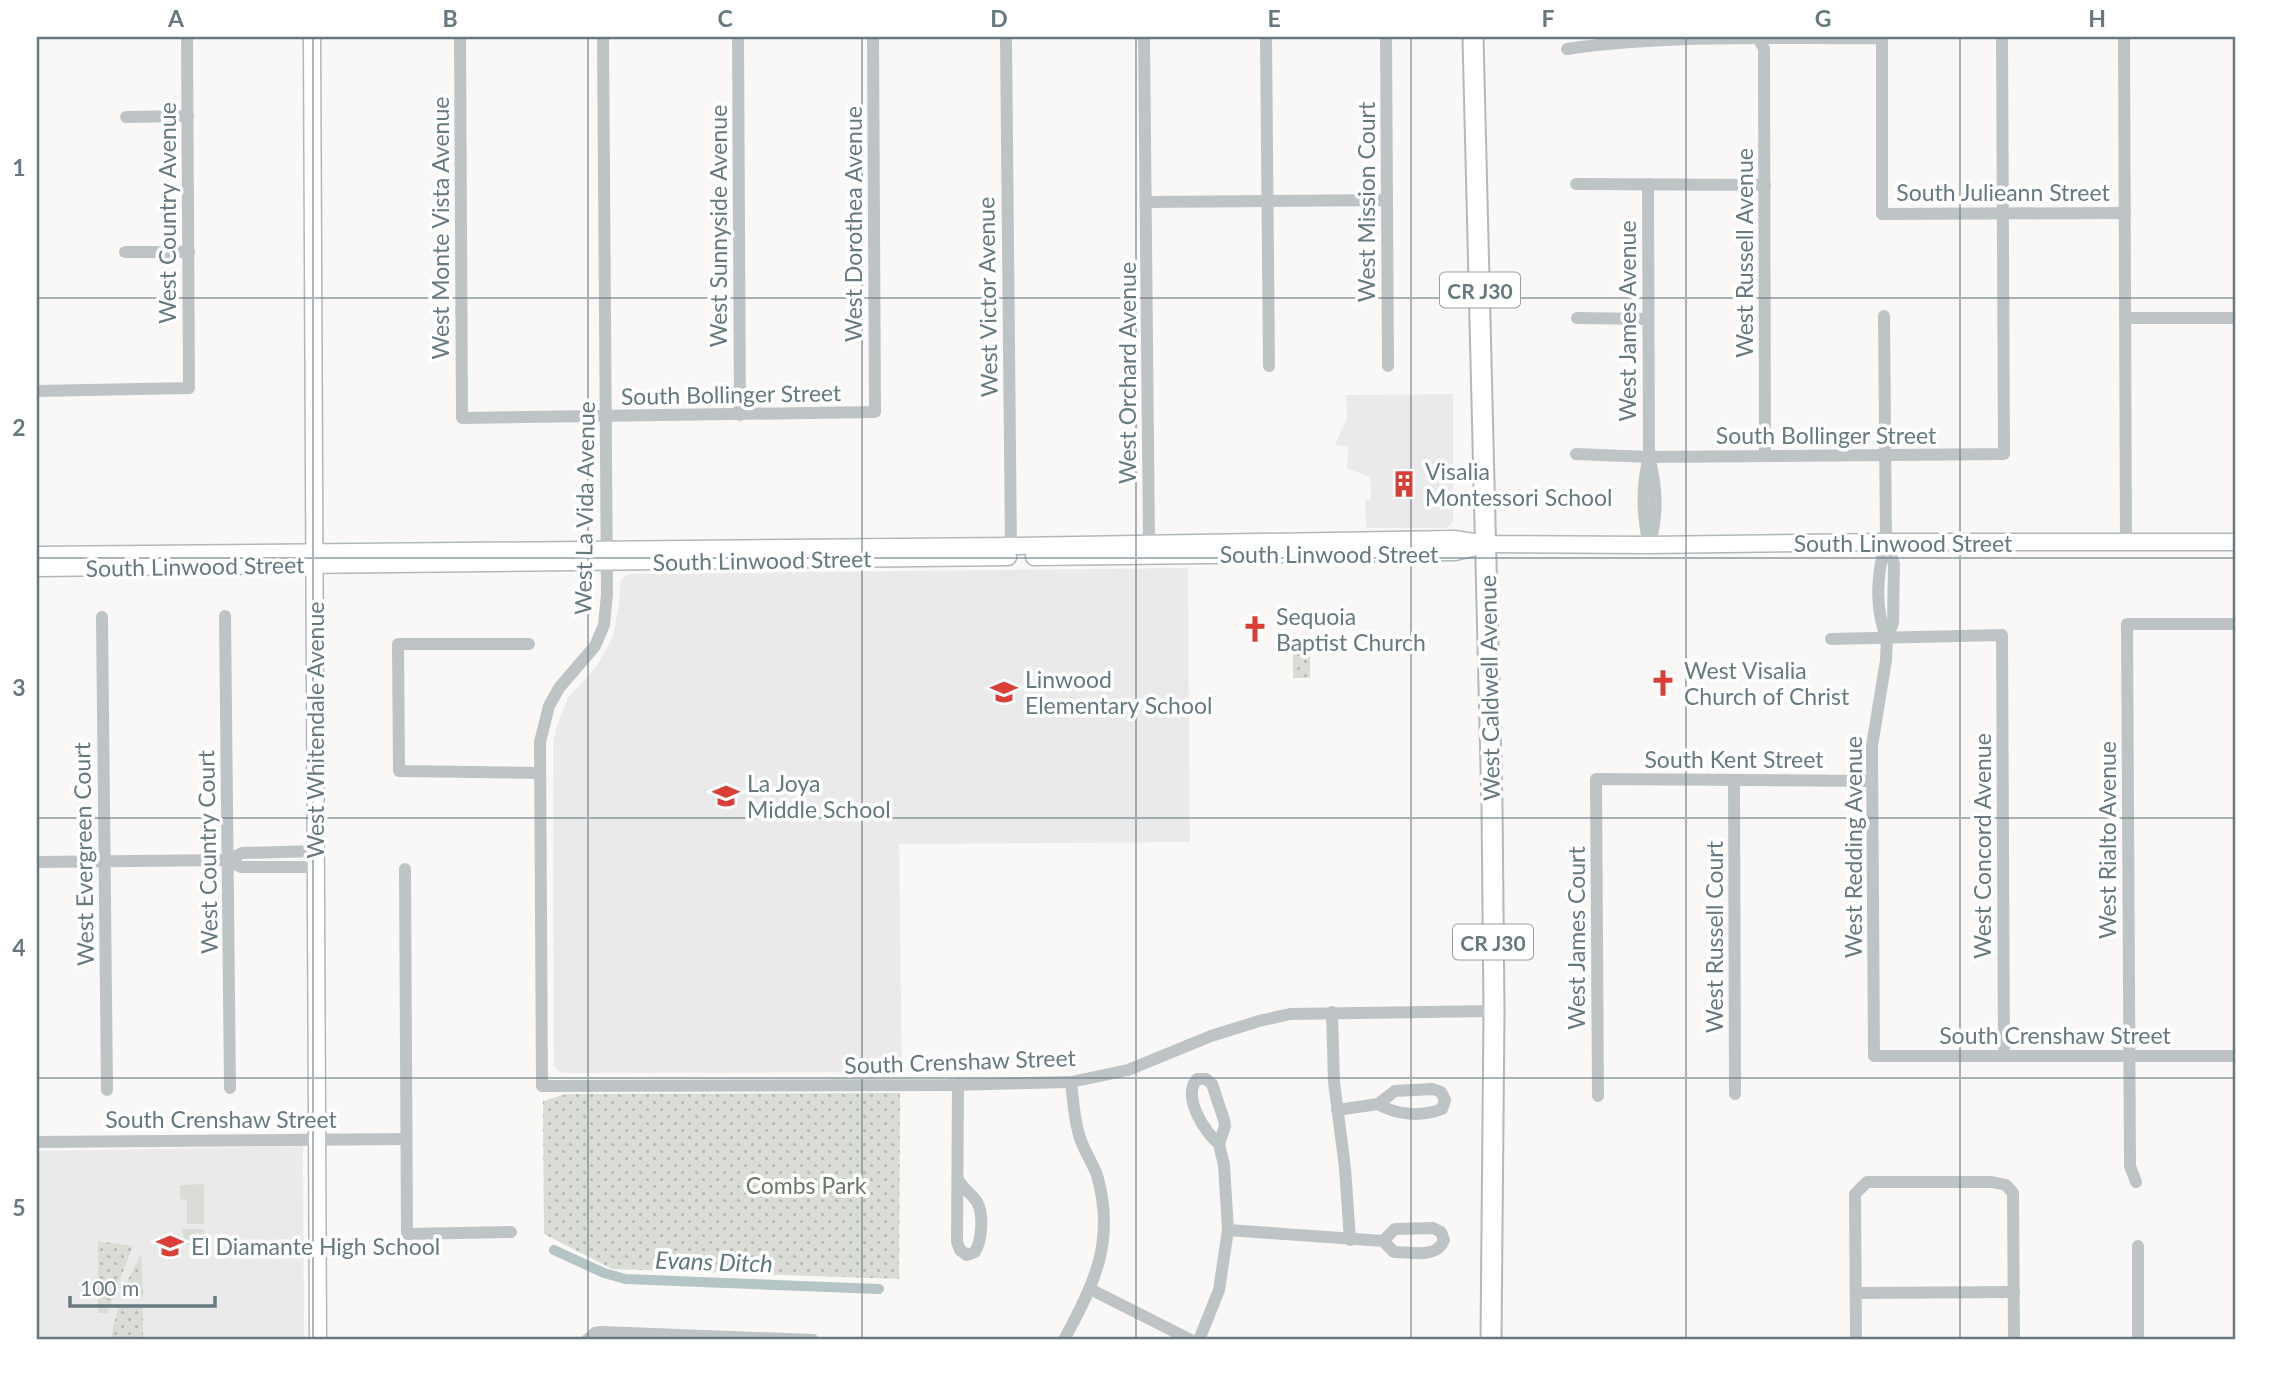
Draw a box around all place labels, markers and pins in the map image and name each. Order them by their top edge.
place label: Visalia Montessori School [1425,457,1613,511]
building icon: Visalia Montessori School [1389,469,1419,499]
place label: Sequoia Baptist Church [1276,602,1426,656]
church icon: Sequoia Baptist Church [1240,614,1270,644]
place label: West Visalia Church of Christ [1684,656,1850,710]
place label: Linwood Elementary School [1025,665,1212,719]
church icon: West Visalia Church of Christ [1648,668,1678,698]
school or university icon: Linwood Elementary School [989,677,1019,707]
place label: La Joya Middle School [747,769,891,823]
school or university icon: La Joya Middle School [711,781,741,811]
school or university icon: El Diamante High School [155,1231,185,1261]
place label: El Diamante High School [191,1232,440,1260]

